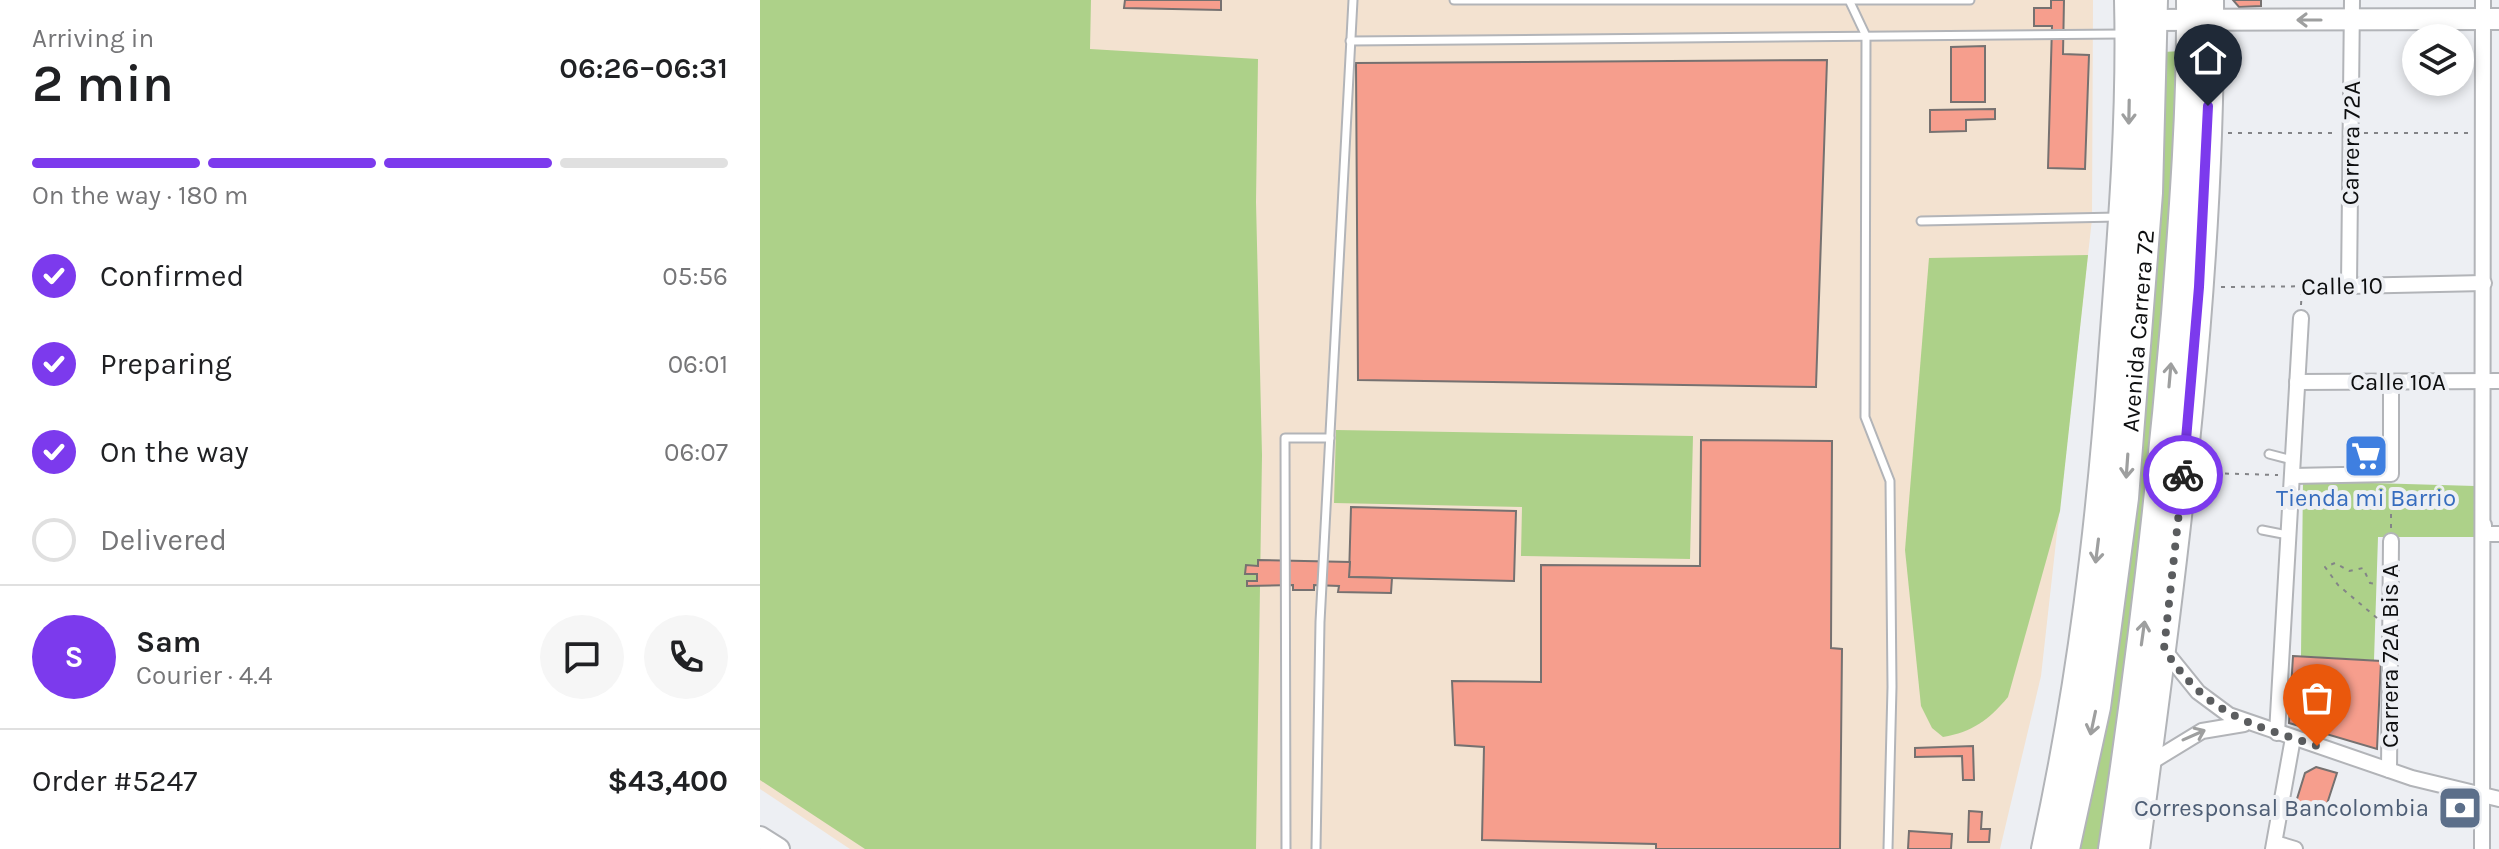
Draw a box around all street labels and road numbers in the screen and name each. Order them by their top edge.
street label: Carrera 72A [2336,80,2366,205]
street label: Avenida Carrera 72 [2116,228,2160,433]
street label: Calle 10 [2301,271,2383,301]
street label: Calle 10A [2350,368,2446,396]
street label: Carrera 72A Bis A [2376,564,2404,748]

